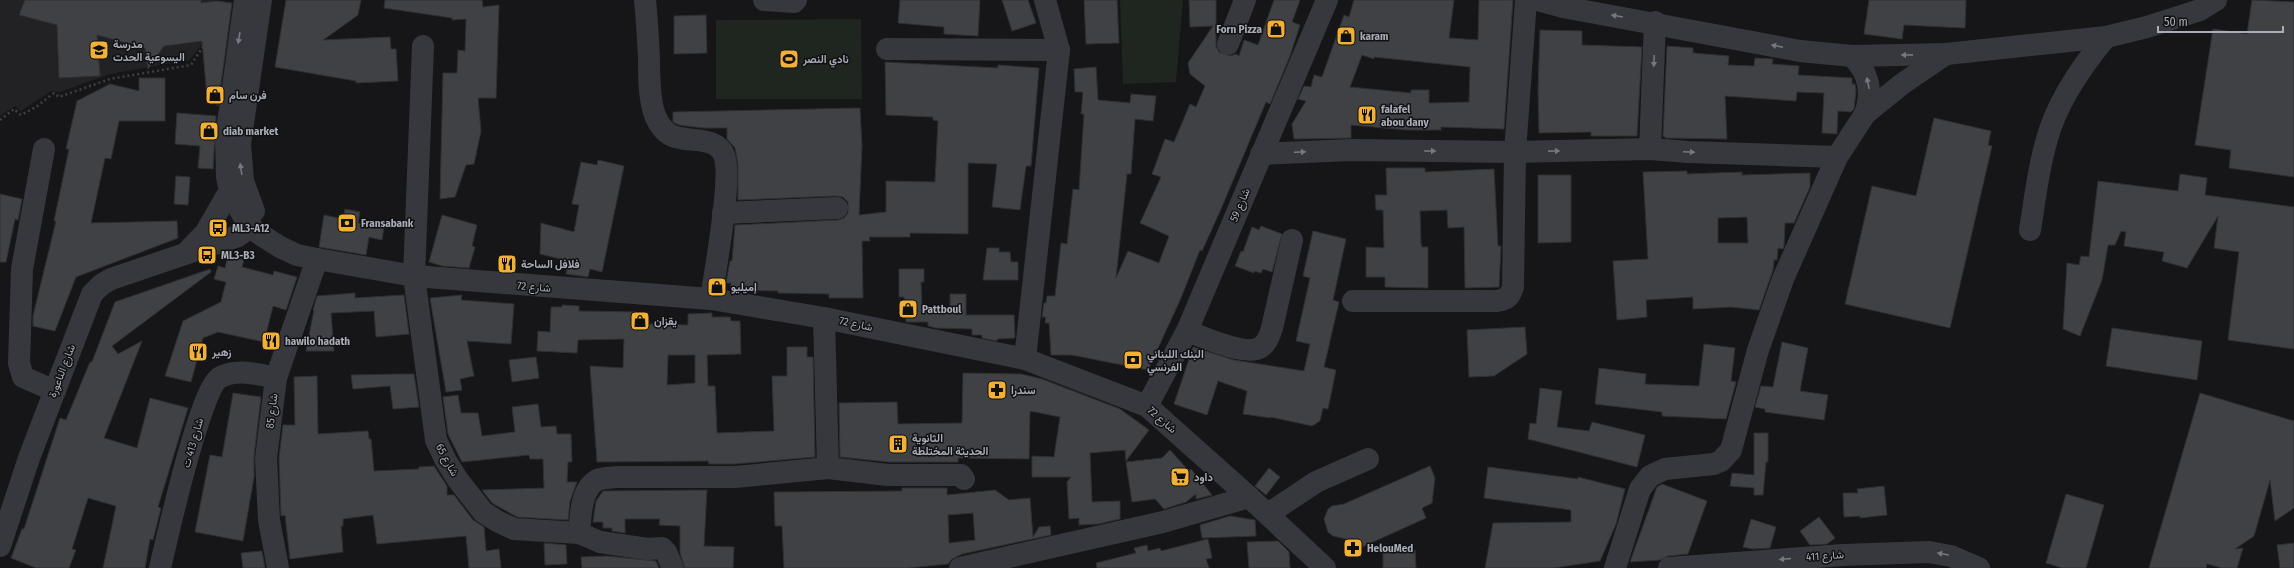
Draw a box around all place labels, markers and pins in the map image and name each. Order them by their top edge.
shop icon: Forn Pizza [1265,18,1287,40]
place label: Forn Pizza [1216,23,1263,36]
shop icon: karam [1335,25,1357,47]
place label: karam [1360,30,1388,43]
place label: مدرسة اليسوعية الحدت [113,38,185,64]
school or university icon: مدرسة اليسوعية الحدت [88,39,110,61]
sports icon: نادي النصر [778,48,800,70]
place label: نادي النصر [802,53,849,68]
shop icon: فرن سام [204,84,226,106]
place label: فرن سام [229,89,267,103]
place label: falafel abou dany [1381,103,1429,129]
restaurant icon: falafel abou dany [1356,104,1378,126]
shop icon: diab market [198,120,220,142]
place label: diab market [223,125,278,138]
bank icon: Fransabank [336,212,358,234]
bus stop icon: ML3-A12 [207,217,229,239]
place label: Fransabank [361,217,414,230]
place label: ML3-A12 [232,222,269,235]
bus stop icon: ML3-B3 [196,244,218,266]
place label: ML3-B3 [221,249,255,262]
restaurant icon: فلافل الساحة [496,253,518,275]
place label: فلافل الساحة [521,258,580,271]
shop icon: إميليو [706,276,728,298]
place label: إميليو [731,281,757,294]
shop icon: Pattboul [897,298,919,320]
place label: Pattboul [922,303,962,316]
shop icon: يقزان [629,310,651,332]
place label: يقزان [654,315,678,328]
restaurant icon: hawilo hadath [260,330,282,352]
place label: hawilo hadath [285,335,350,348]
restaurant icon: زهير [187,341,209,363]
place label: زهير [211,346,232,359]
place label: البنك اللبناني الفرنسي [1147,348,1204,376]
bank icon: البنك اللبناني الفرنسي [1122,349,1144,371]
pharmacy icon: سندرا [986,379,1008,401]
place label: سندرا [1011,384,1036,397]
place label: الثانوية الحديثة المختلطة [912,432,989,458]
building icon: الثانوية الحديثة المختلطة [887,433,909,455]
supermarket icon: داود [1169,466,1191,488]
place label: داود [1194,471,1213,484]
pharmacy icon: HelouMed [1342,537,1364,559]
place label: HelouMed [1367,542,1413,555]

